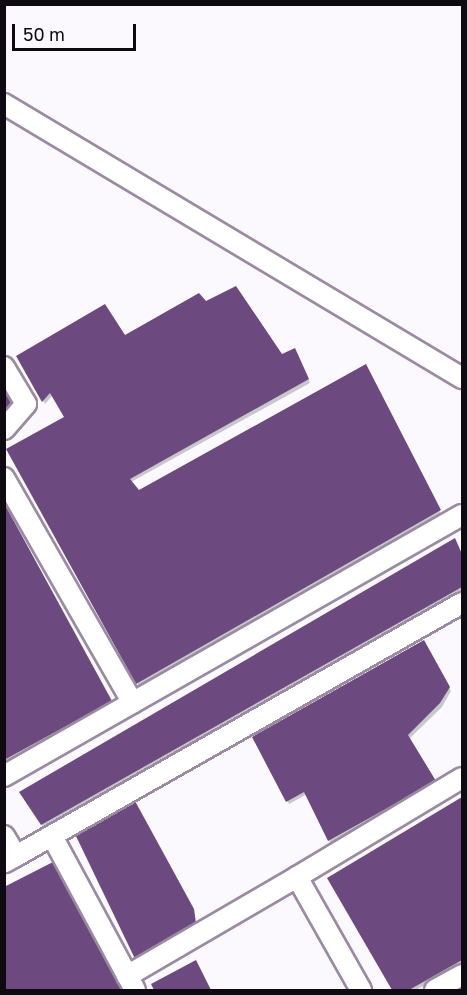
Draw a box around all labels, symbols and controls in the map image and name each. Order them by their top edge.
scale bar [15,12,140,50]
text: 50 m [23,23,65,45]

